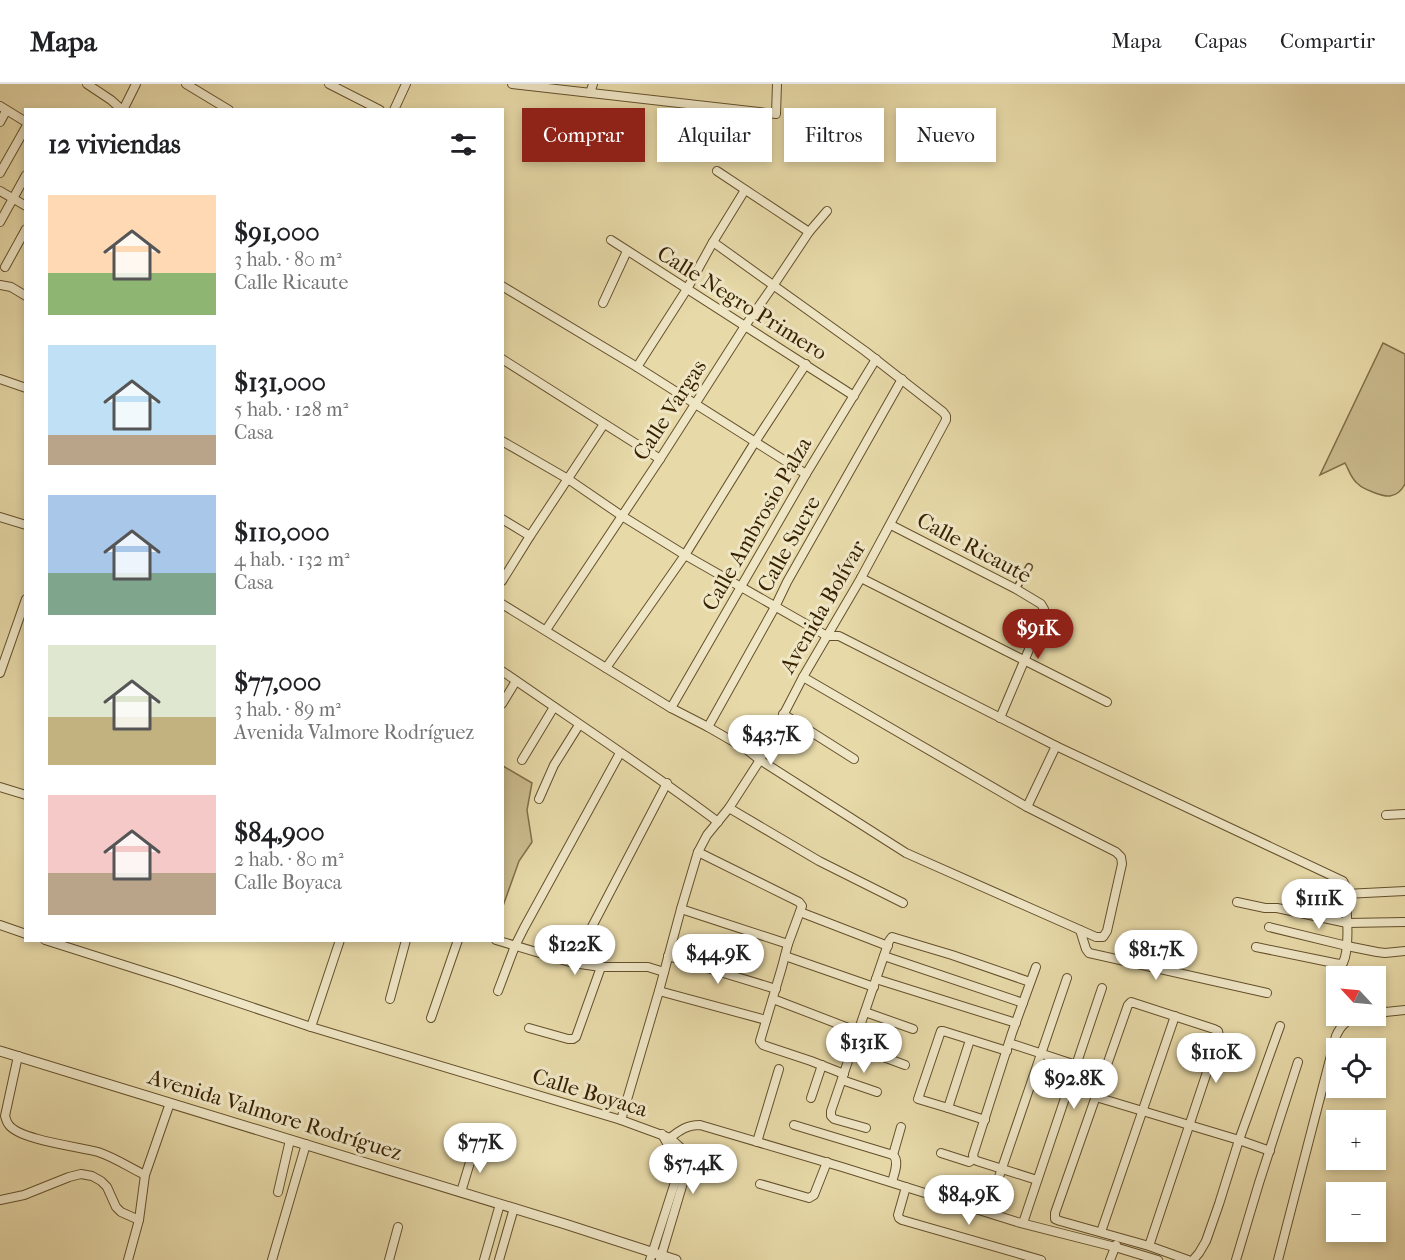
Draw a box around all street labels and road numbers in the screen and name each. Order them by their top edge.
street label: Calle Negro Primero [652,240,832,366]
street label: Calle Vargas [628,355,712,465]
street label: Calle Ambrosio Palza [697,432,818,616]
street label: Calle Sucre [752,491,826,597]
street label: Calle Ricaute [912,507,1036,589]
street label: Avenida Bolívar [774,535,872,679]
street label: Calle Boyaca [529,1063,651,1123]
street label: Avenida Valmore Rodríguez [144,1064,405,1166]

